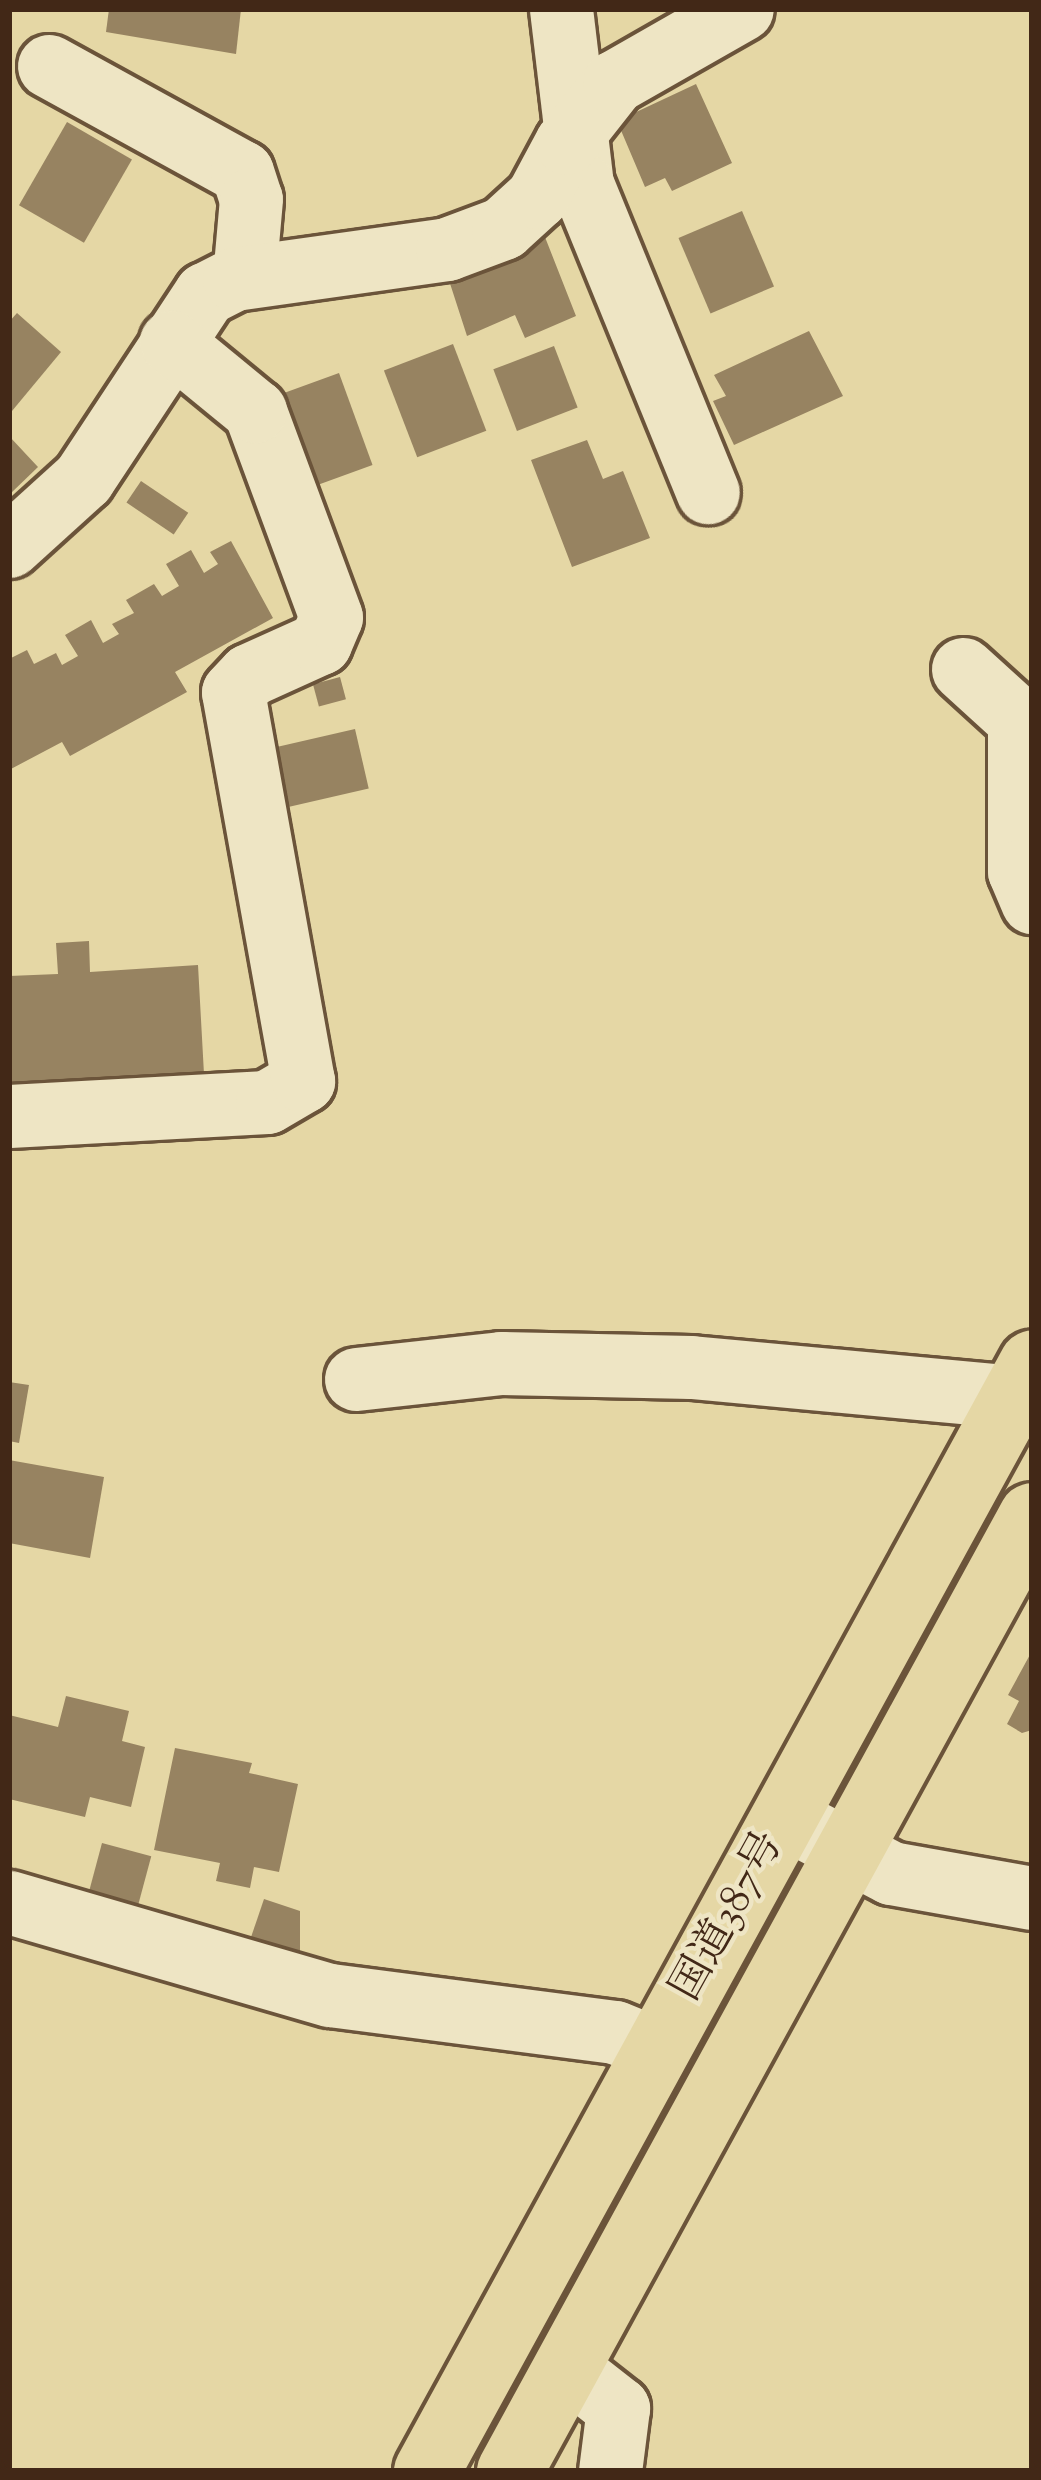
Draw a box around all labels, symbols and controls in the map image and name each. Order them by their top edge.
street label: 国道387号 [662,1824,796,2010]

